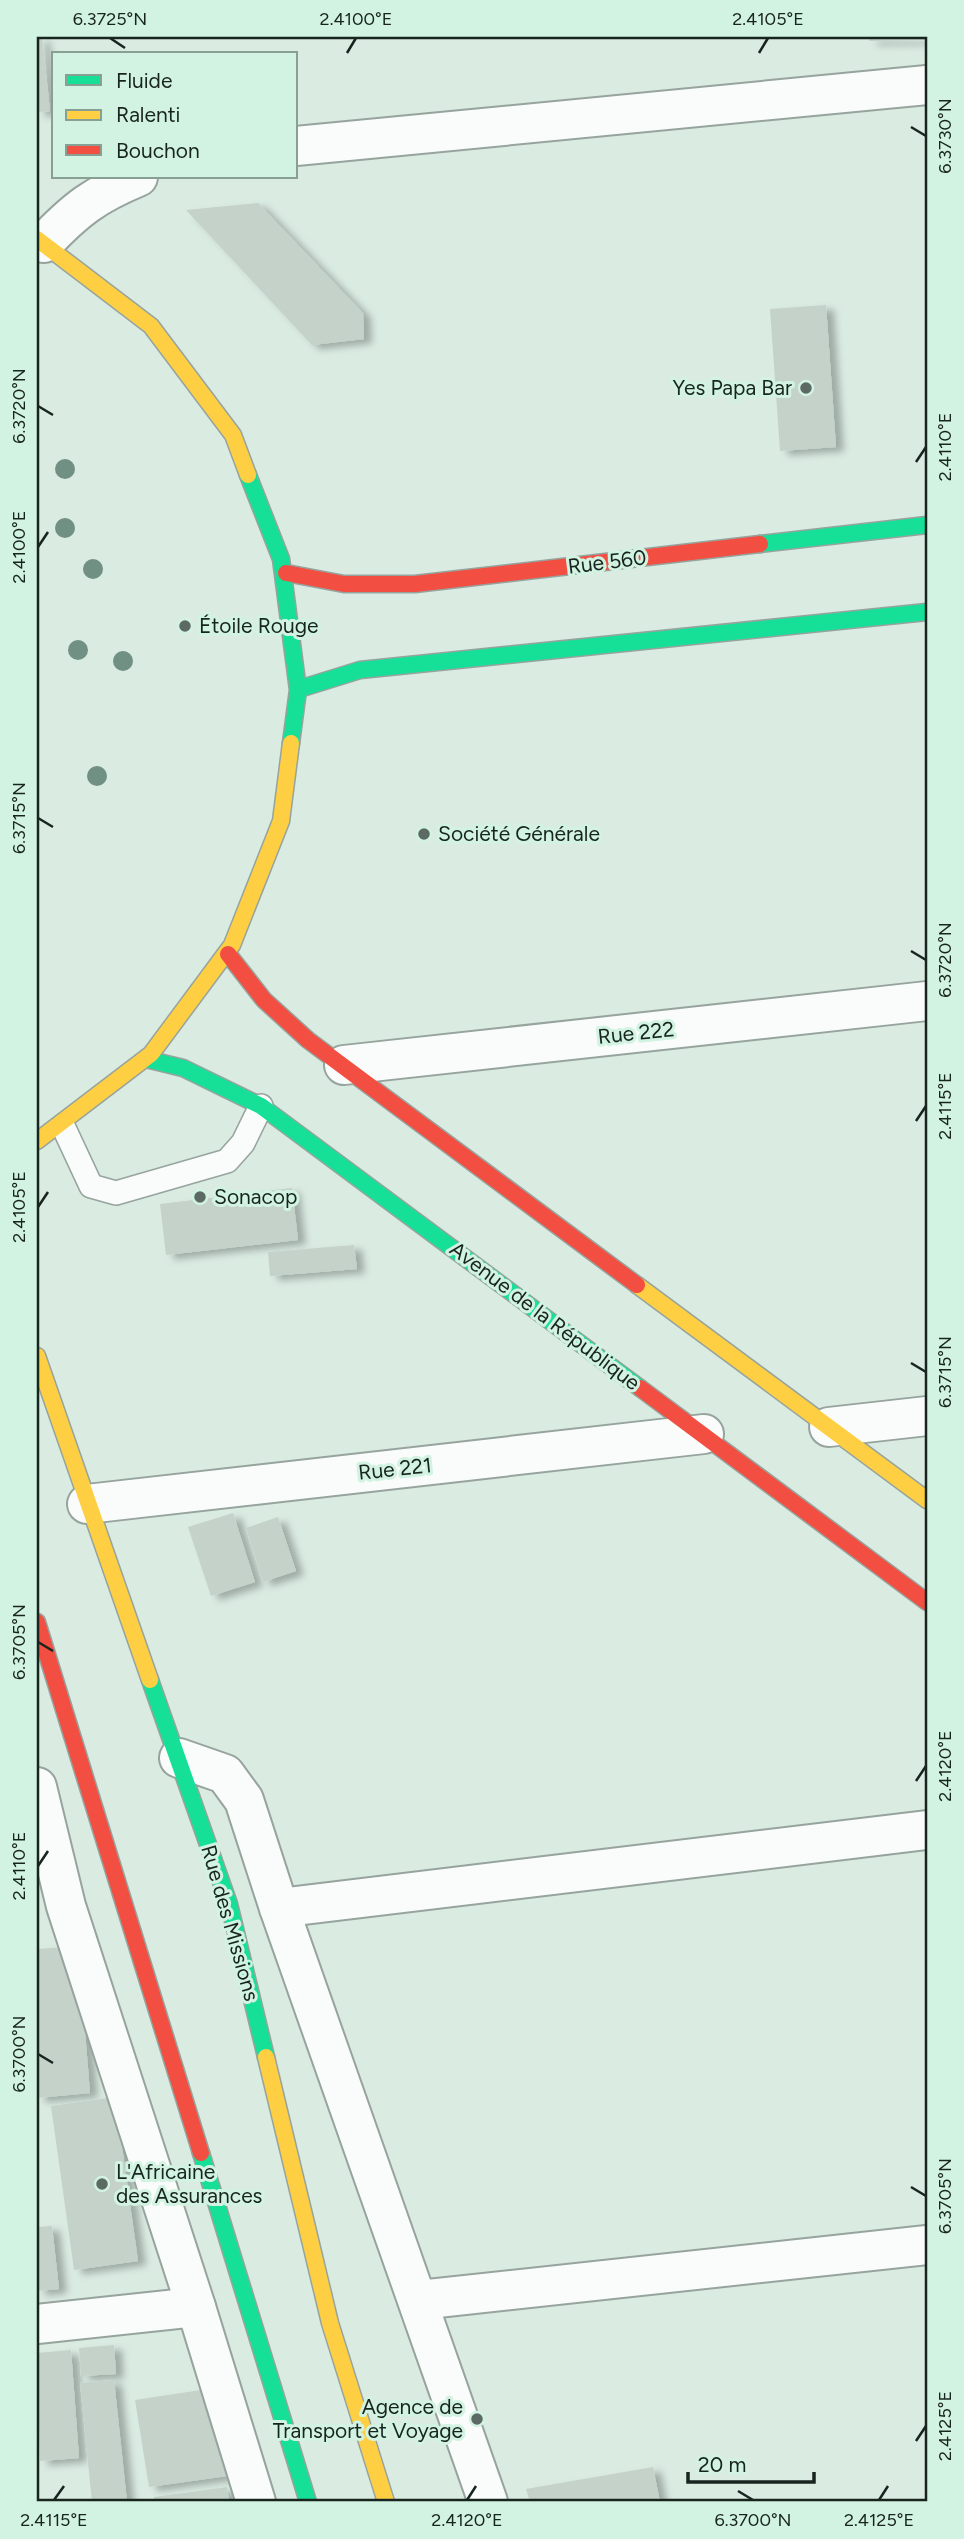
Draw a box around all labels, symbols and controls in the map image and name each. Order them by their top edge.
text: 6.3725°N [73,8,147,30]
text: 2.4100°E [320,8,392,30]
text: 2.4105°E [732,8,804,30]
legend [52,52,298,178]
text: Fluide [116,68,172,93]
text: 6.3730°N [934,98,956,174]
text: Ralenti [116,102,180,127]
text: Bouchon [116,138,200,163]
text: 6.3720°N [8,368,30,444]
place label: Yes Papa Bar [673,375,792,400]
marker: Yes Papa Bar [798,380,814,396]
text: 2.4110°E [934,413,956,481]
text: 2.4100°E [8,511,30,583]
street label: Rue 560 [566,544,648,579]
place label: Étoile Rouge [199,613,318,638]
marker: Étoile Rouge [177,618,193,634]
text: 6.3715°N [8,782,30,854]
place label: Société Générale [438,821,600,846]
marker: Société Générale [416,826,432,842]
text: 6.3720°N [934,922,956,998]
street label: Rue 222 [596,1016,675,1049]
text: 2.4115°E [934,1072,956,1140]
text: 2.4105°E [8,1171,30,1243]
place label: Sonacop [214,1184,297,1209]
marker: Sonacop [192,1189,208,1205]
street label: Avenue de la République [445,1236,645,1395]
text: 6.3715°N [934,1336,956,1408]
street label: Rue 221 [357,1452,433,1485]
text: 6.3705°N [8,1604,30,1680]
text: 2.4120°E [934,1730,956,1802]
text: 2.4110°E [8,1832,30,1900]
street label: Rue des Missions [196,1842,265,2004]
text: 6.3700°N [8,2015,30,2093]
text: 6.3705°N [934,2158,956,2234]
place label: L'Africaine des Assurances [116,2159,262,2208]
marker: L'Africaine des Assurances [94,2176,110,2192]
text: 2.4125°E [934,2391,956,2461]
place label: Agence de Transport et Voyage [273,2394,463,2443]
marker: Agence de Transport et Voyage [469,2411,485,2427]
scale bar [688,2441,814,2485]
text: 20 m [698,2452,746,2477]
text: 2.4115°E [20,2509,88,2531]
text: 2.4120°E [431,2509,503,2531]
text: 6.3700°N [714,2509,792,2531]
text: 2.4125°E [844,2509,914,2531]

